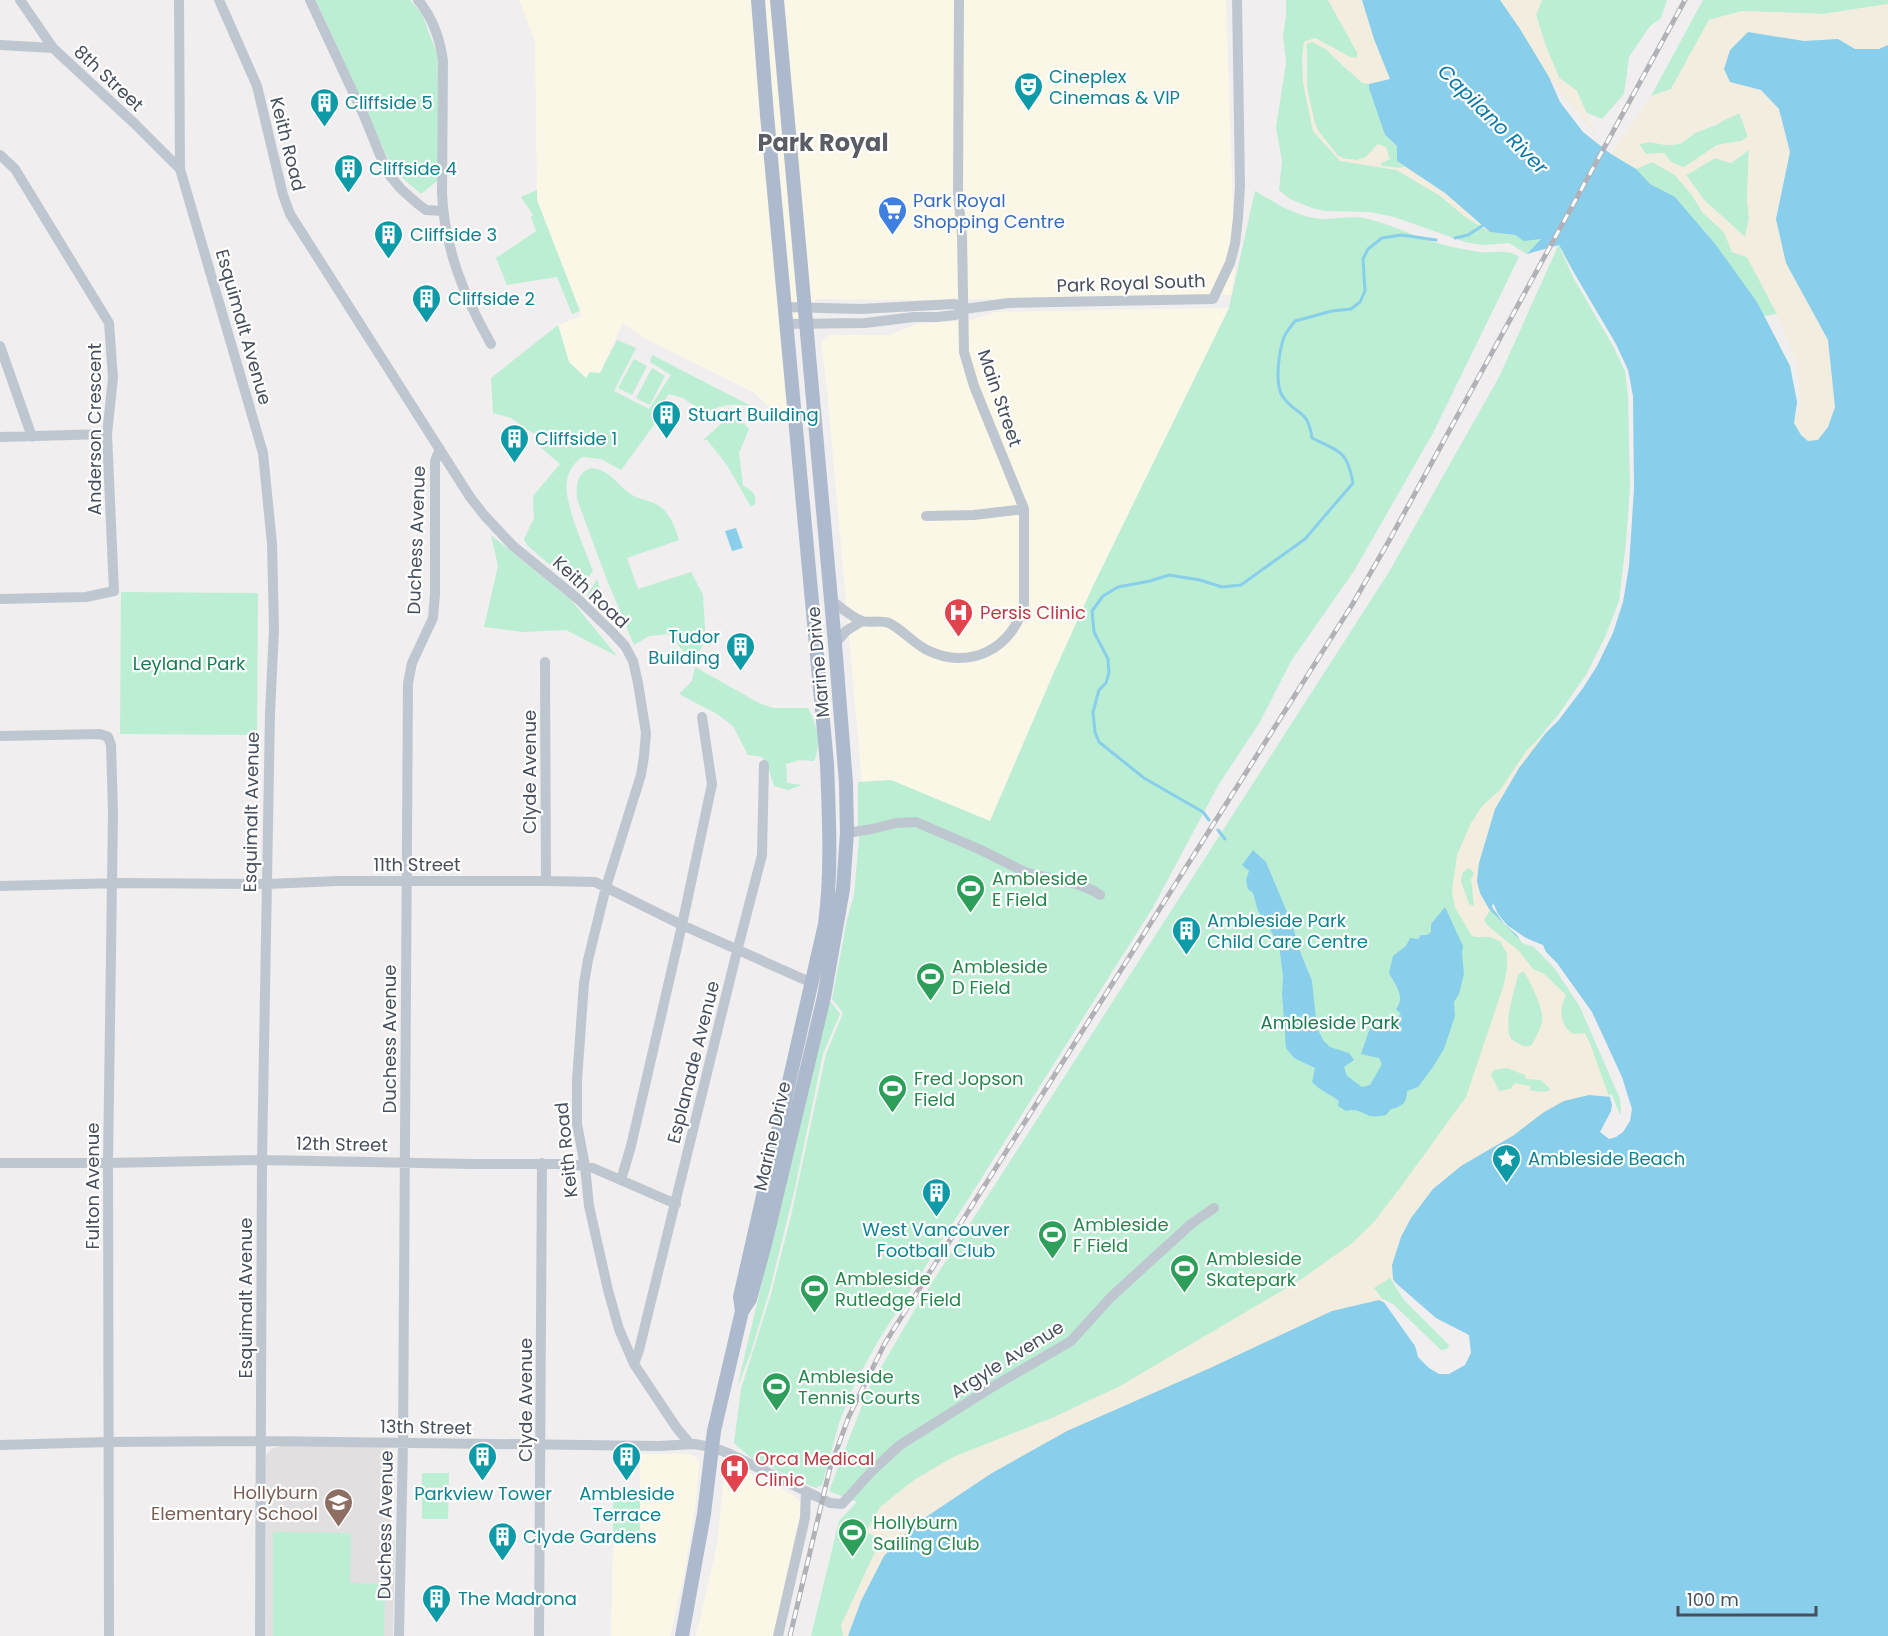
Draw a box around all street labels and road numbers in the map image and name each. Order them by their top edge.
street label: 8th Street [69,39,149,117]
street label: Keith Road [264,94,312,194]
street label: Esquimalt Avenue [210,246,278,408]
street label: Park Royal South [1056,268,1206,298]
street label: Anderson Crescent [82,343,107,515]
street label: Main Street [972,346,1028,450]
street label: Duchess Avenue [401,465,431,615]
street label: Keith Road [547,550,635,634]
street label: Marine Drive [801,605,835,719]
street label: Clyde Avenue [517,710,542,834]
street label: Esquimalt Avenue [237,731,265,893]
street label: 11th Street [373,852,461,877]
street label: Duchess Avenue [377,964,402,1114]
street label: Esplanade Avenue [661,978,725,1146]
street label: Marine Drive [747,1079,797,1193]
street label: Keith Road [549,1101,583,1199]
street label: Fulton Avenue [80,1122,105,1250]
street label: 12th Street [296,1131,388,1157]
street label: Esquimalt Avenue [233,1218,258,1378]
street label: Argyle Avenue [946,1314,1068,1404]
street label: Clyde Avenue [513,1338,538,1462]
street label: 13th Street [380,1414,472,1440]
street label: Duchess Avenue [371,1450,399,1600]

